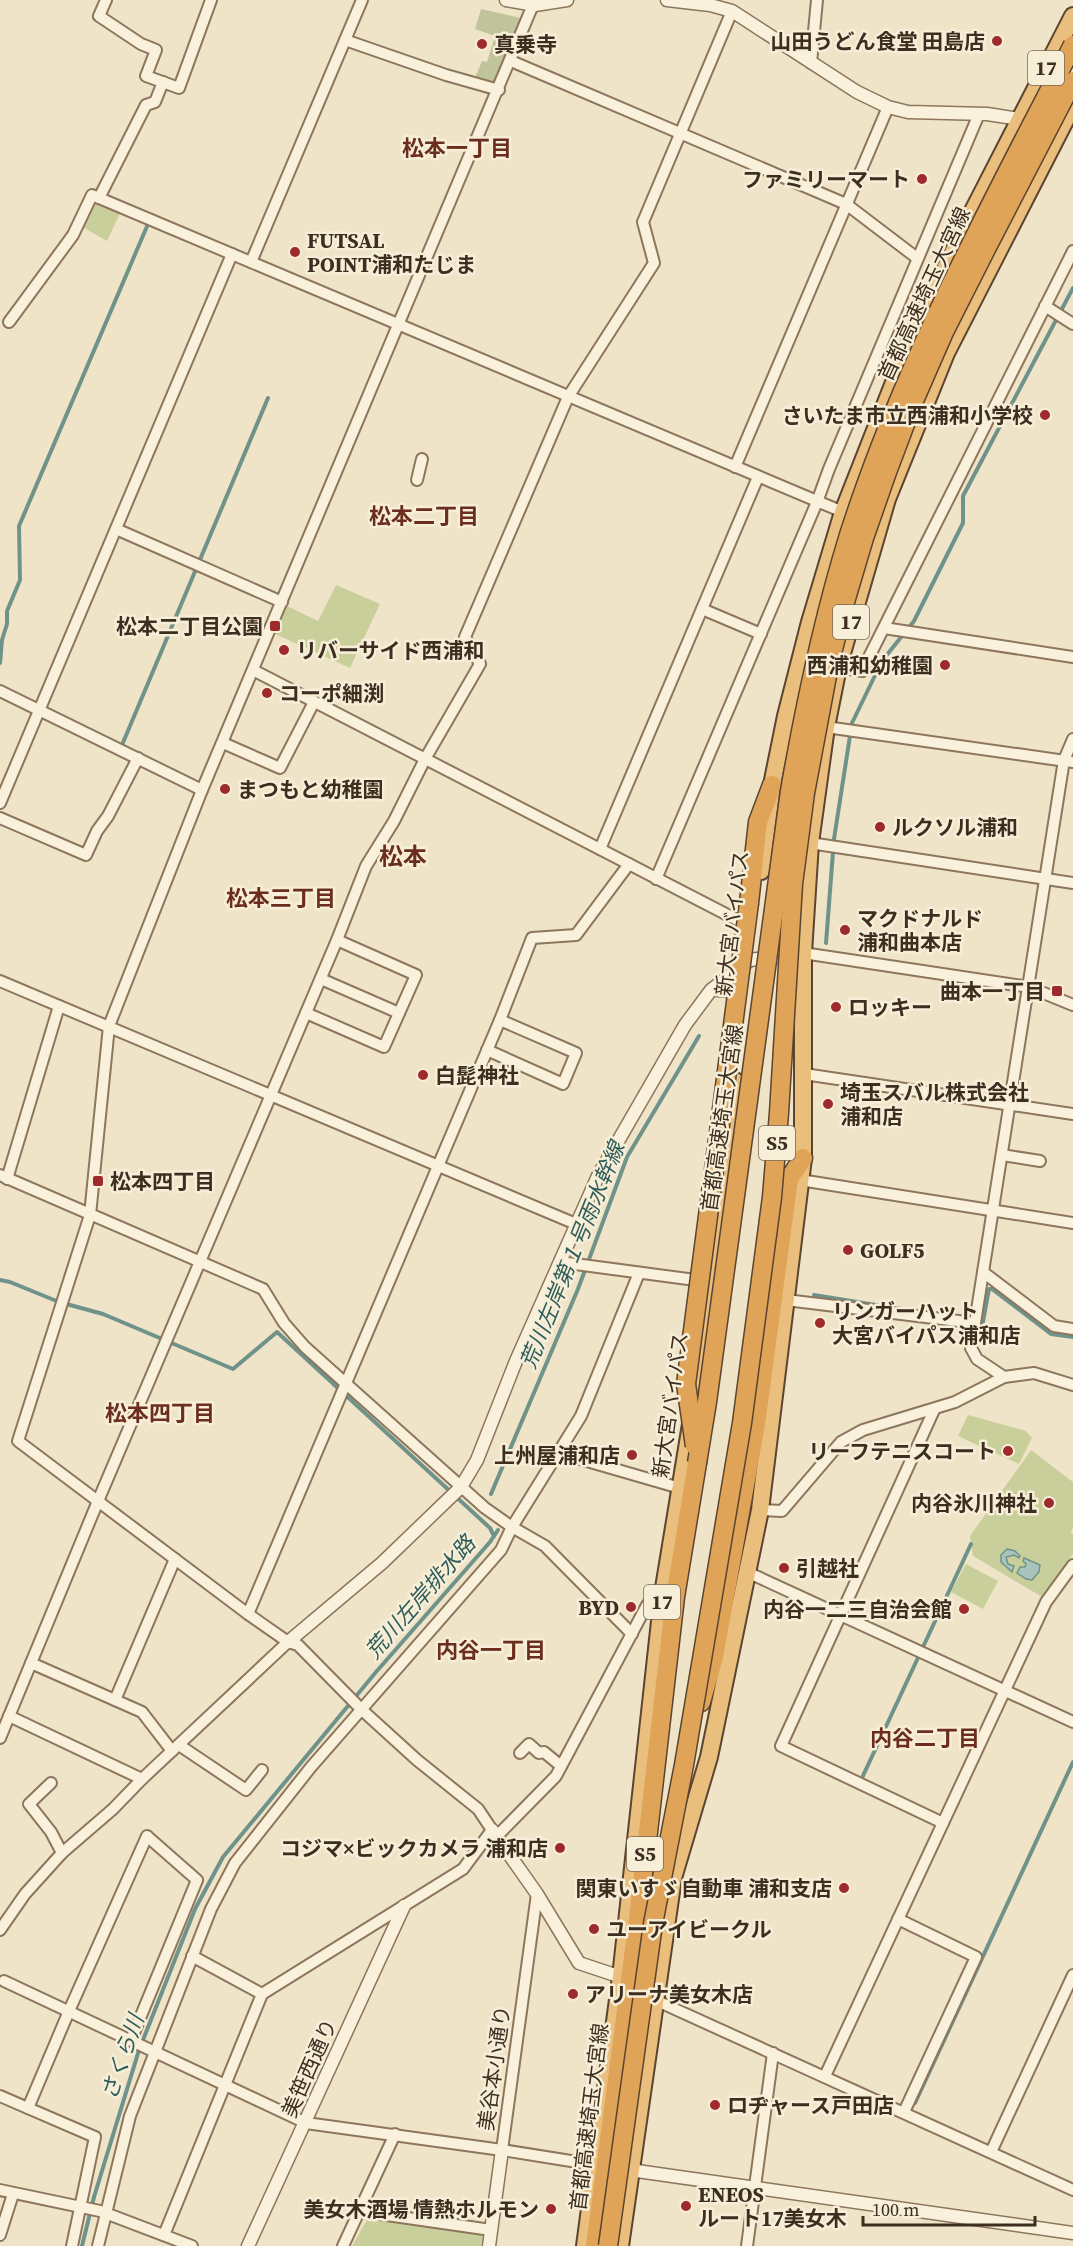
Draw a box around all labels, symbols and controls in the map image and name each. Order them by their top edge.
place label: 山田うどん食堂 田島店 [771,27,985,56]
place label: 真乗寺 [494,30,557,59]
marker: 山田うどん食堂 田島店 [990,34,1004,48]
marker: 真乗寺 [475,37,489,51]
road number: 17 [1028,51,1064,85]
district label: 松本一丁目 [402,133,512,163]
place label: ファミリーマート [742,165,910,194]
marker: ファミリーマート [915,172,929,186]
street label: 首都高速埼玉大宮線 [871,202,977,386]
place label: FUTSAL POINT浦和たじま [307,226,476,279]
marker: FUTSAL POINT浦和たじま [288,245,302,259]
place label: さいたま市立西浦和小学校 [782,401,1033,430]
marker: さいたま市立西浦和小学校 [1038,408,1052,422]
district label: 松本二丁目 [369,501,479,531]
road number: 17 [833,605,869,639]
place label: 松本二丁目公園 [116,612,263,641]
marker: 松本二丁目公園 [268,619,282,633]
place label: リバーサイド西浦和 [296,636,485,665]
marker: リバーサイド西浦和 [277,643,291,657]
place label: 西浦和幼稚園 [807,651,933,680]
marker: 西浦和幼稚園 [938,658,952,672]
place label: コーポ細渕 [279,679,384,708]
marker: コーポ細渕 [260,686,274,700]
place label: まつもと幼稚園 [237,775,384,804]
marker: まつもと幼稚園 [218,782,232,796]
place label: ルクソル浦和 [892,813,1018,842]
marker: ルクソル浦和 [873,820,887,834]
district label: 松本 [379,840,427,873]
street label: 新大宮バイパス [709,848,755,998]
district label: 松本三丁目 [226,883,336,913]
place label: マクドナルド 浦和曲本店 [857,904,983,957]
marker: マクドナルド 浦和曲本店 [838,923,852,937]
place label: 曲本一丁目 [940,977,1045,1006]
marker: 曲本一丁目 [1050,984,1064,998]
place label: ロッキー [848,993,932,1022]
marker: ロッキー [829,1000,843,1014]
street label: 首都高速埼玉大宮線 [694,1022,750,1214]
place label: 白髭神社 [435,1061,519,1090]
marker: 白髭神社 [416,1068,430,1082]
place label: 埼玉スバル株式会社 浦和店 [840,1078,1029,1131]
marker: 埼玉スバル株式会社 浦和店 [821,1097,835,1111]
road number: S5 [759,1126,795,1160]
water label: 荒川左岸第１号雨水幹線 [513,1134,632,1373]
place label: 松本四丁目 [110,1167,215,1196]
marker: 松本四丁目 [91,1174,105,1188]
place label: GOLF5 [860,1236,924,1265]
marker: GOLF5 [841,1243,855,1257]
place label: リンガーハット 大宮バイパス浦和店 [832,1297,1021,1350]
marker: リンガーハット 大宮バイパス浦和店 [813,1316,827,1330]
street label: 新大宮バイパス [645,1330,695,1480]
district label: 松本四丁目 [105,1398,215,1428]
place label: リーフテニスコート [808,1437,996,1466]
place label: 上州屋浦和店 [494,1441,620,1470]
marker: リーフテニスコート [1001,1444,1015,1458]
marker: 上州屋浦和店 [625,1448,639,1462]
place label: 内谷氷川神社 [911,1489,1037,1518]
marker: 内谷氷川神社 [1042,1496,1056,1510]
water label: 荒川左岸排水路 [358,1528,483,1665]
place label: 引越社 [796,1554,859,1583]
marker: 引越社 [777,1561,791,1575]
road number: 17 [644,1585,680,1619]
place label: BYD [578,1593,619,1622]
place label: 内谷一二三自治会館 [763,1595,952,1624]
marker: BYD [624,1600,638,1614]
marker: 内谷一二三自治会館 [957,1602,971,1616]
district label: 内谷一丁目 [436,1635,546,1665]
district label: 内谷二丁目 [870,1723,980,1753]
place label: コジマ×ビックカメラ 浦和店 [280,1834,548,1863]
road number: S5 [627,1837,663,1871]
marker: コジマ×ビックカメラ 浦和店 [553,1841,567,1855]
place label: 関東いすゞ自動車 浦和支店 [576,1874,832,1903]
marker: 関東いすゞ自動車 浦和支店 [837,1881,851,1895]
place label: ユーアイビークル [606,1915,771,1944]
marker: ユーアイビークル [587,1922,601,1936]
place label: アリーナ美女木店 [585,1980,753,2009]
marker: アリーナ美女木店 [566,1987,580,2001]
street label: 美谷本小通り [471,2004,517,2132]
water label: さくら川 [93,2009,151,2103]
street label: 美笹西通り [274,2014,344,2122]
street label: 首都高速埼玉大宮線 [563,2021,615,2213]
place label: ロヂャース戸田店 [727,2091,894,2120]
marker: ロヂャース戸田店 [708,2098,722,2112]
place label: ENEOS ルート17美女木 [698,2180,847,2233]
scale bar [863,2189,1036,2227]
place label: 美女木酒場 情熱ホルモン [304,2195,539,2224]
text: 100 m [872,2197,919,2222]
marker: ENEOS ルート17美女木 [679,2199,693,2213]
marker: 美女木酒場 情熱ホルモン [544,2202,558,2216]

